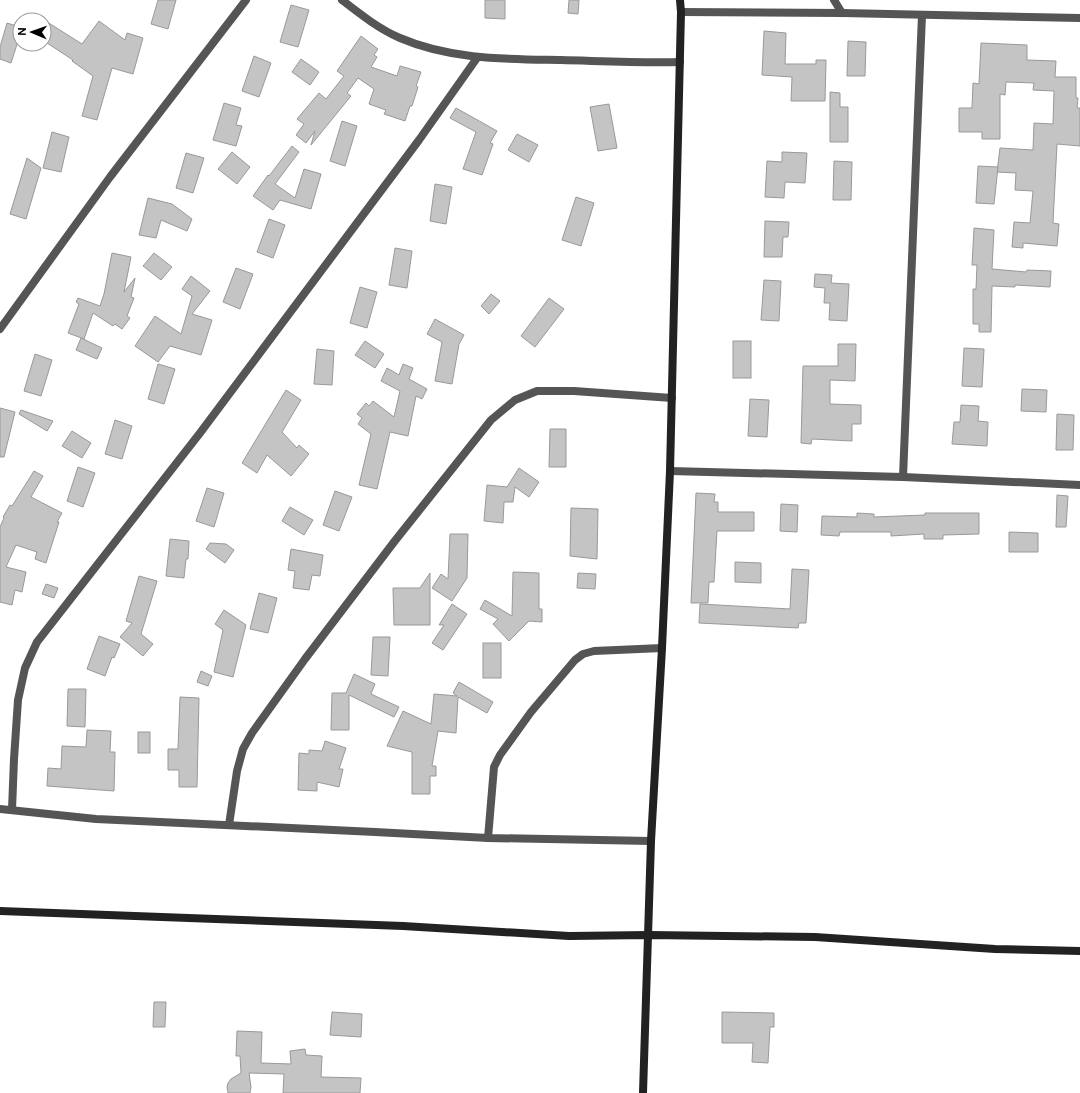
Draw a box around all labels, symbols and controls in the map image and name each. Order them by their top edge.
north arrow [12,12,52,52]
text: N [16,27,28,36]

